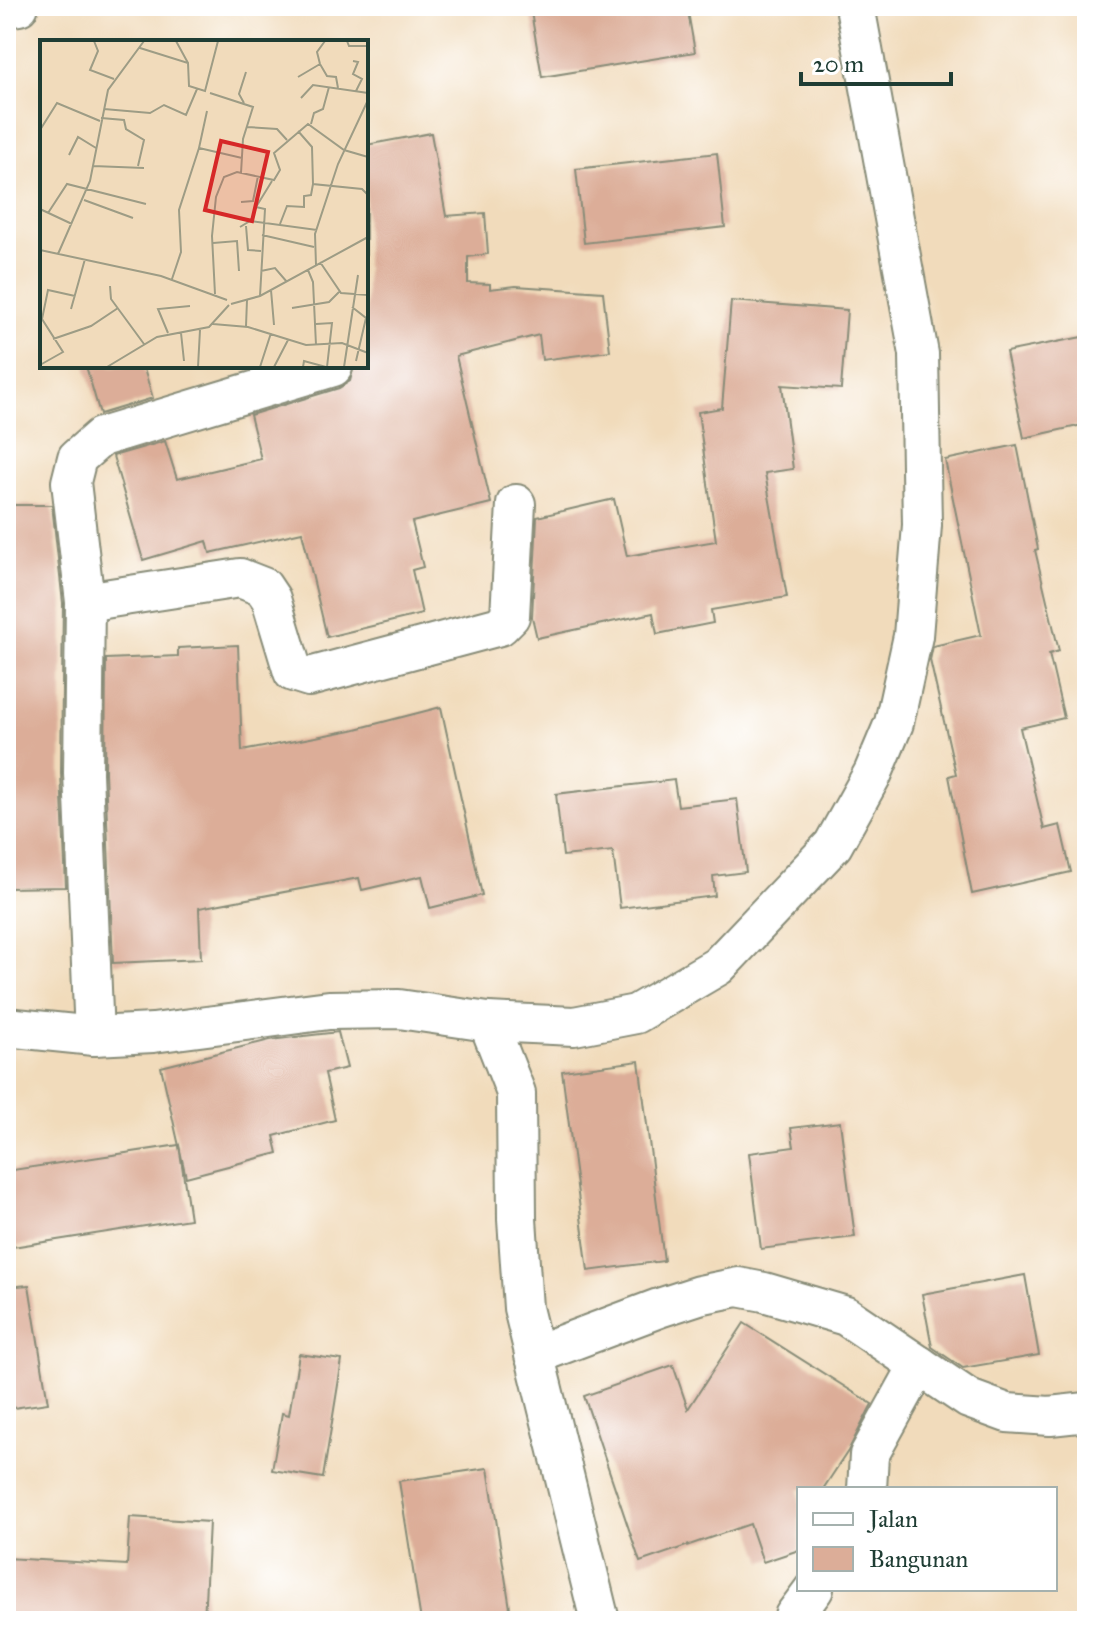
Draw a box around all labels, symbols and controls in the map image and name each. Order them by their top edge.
scale bar [801,36,951,86]
inset map [40,40,368,368]
text: 20 m [813,49,864,79]
legend [797,1487,1057,1591]
text: Jalan [866,1504,918,1534]
text: Bangunan [869,1544,968,1574]

